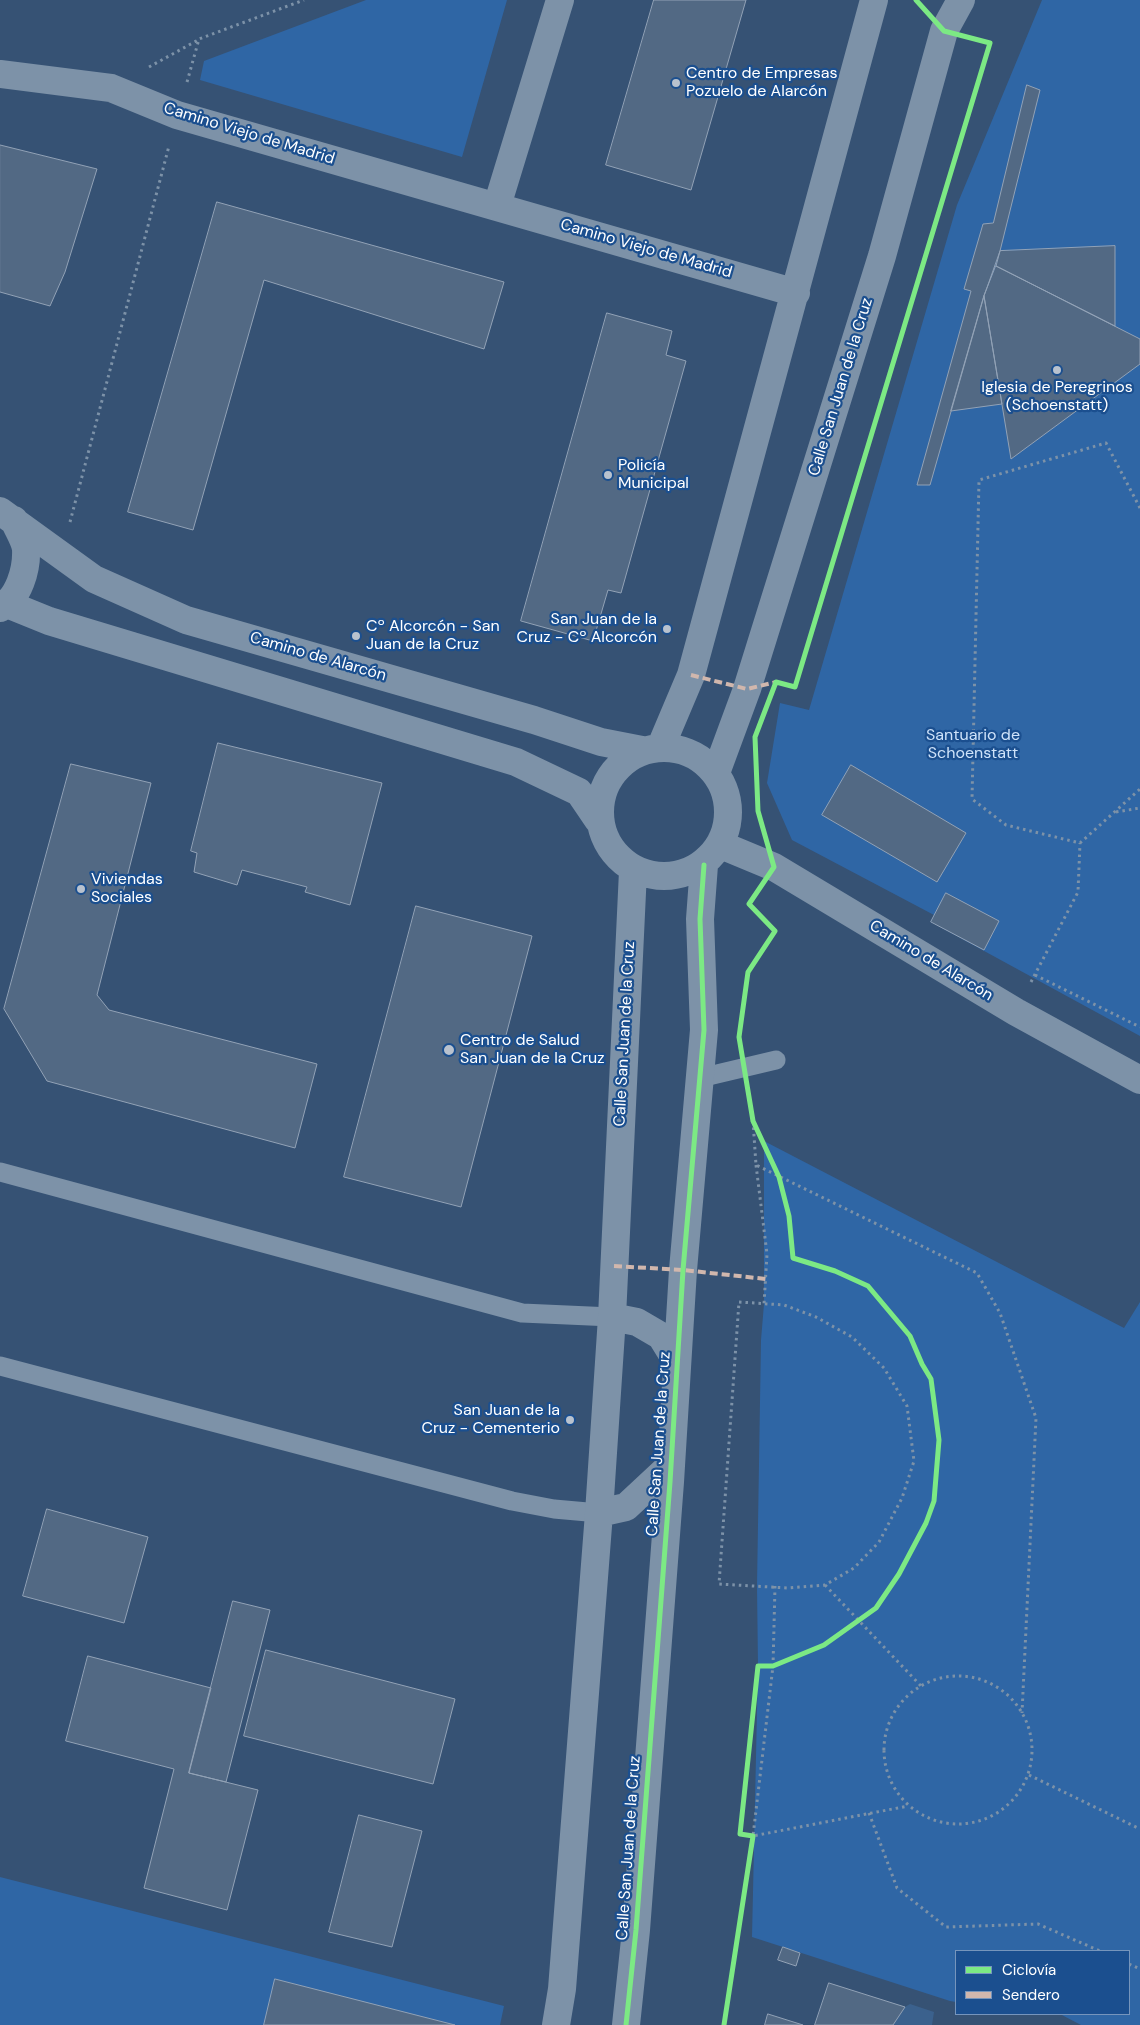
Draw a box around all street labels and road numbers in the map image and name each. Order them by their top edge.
street label: Camino Viejo de Madrid [161,99,337,169]
street label: Camino Viejo de Madrid [558,215,734,283]
street label: Calle San Juan de la Cruz [805,296,877,478]
street label: Camino de Alarcón [248,628,388,686]
street label: Camino de Alarcón [866,916,996,1006]
street label: Calle San Juan de la Cruz [611,941,639,1127]
street label: Calle San Juan de la Cruz [643,1351,675,1537]
street label: Calle San Juan de la Cruz [613,1755,645,1941]

